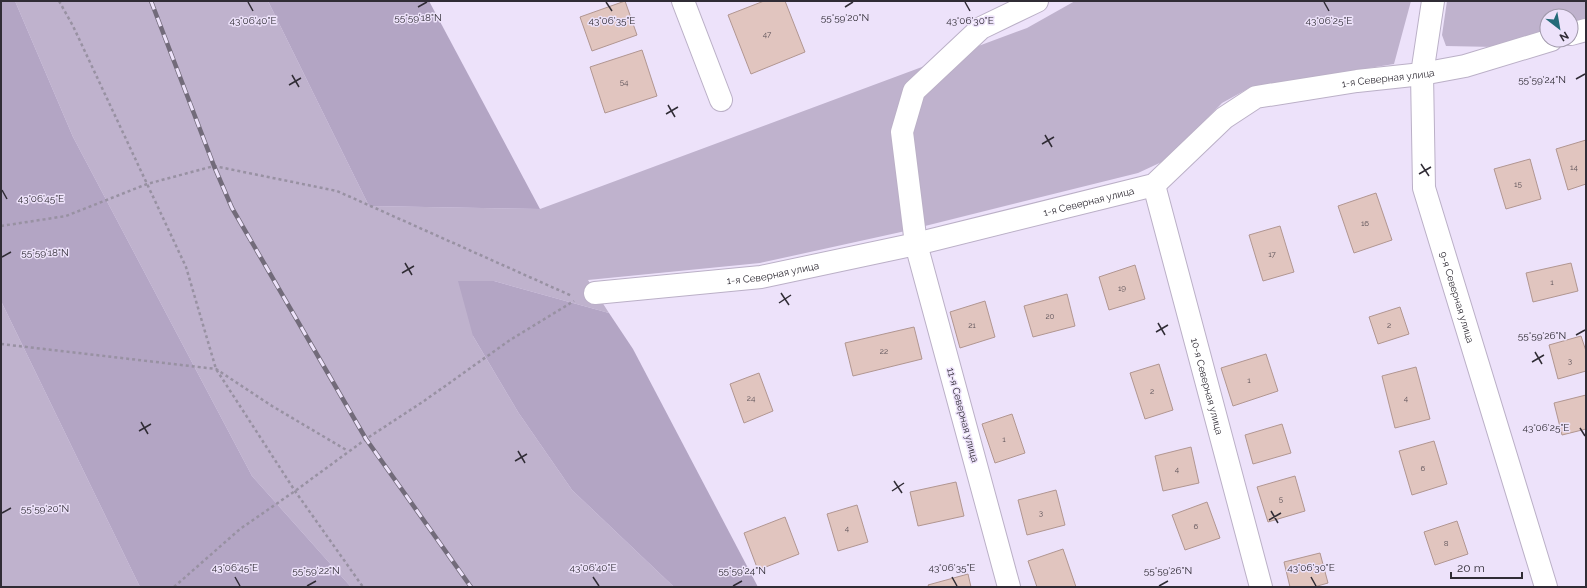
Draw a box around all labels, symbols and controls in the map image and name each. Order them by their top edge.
north arrow [1539,8,1579,48]
text: 55°59'18"N [394,12,442,23]
text: 55°59'20"N [821,12,869,23]
text: 43°06'40"E [230,15,276,26]
text: 43°06'35"E [589,15,635,26]
text: 43°06'30"E [946,15,994,26]
text: 43°06'25"E [1306,15,1352,26]
text: N [1557,28,1571,44]
house number: 47 [763,29,772,39]
street label: 1-я Северная улица [1341,66,1435,89]
text: 55°59'24"N [1518,74,1566,85]
house number: 54 [620,77,629,87]
house number: 14 [1570,162,1579,172]
house number: 15 [1514,179,1523,189]
street label: 1-я Северная улица [1042,185,1135,218]
text: 43°06'45"E [18,193,64,204]
house number: 16 [1361,218,1369,228]
text: 55°59'18"N [21,247,69,258]
house number: 17 [1268,249,1277,259]
street label: 9-я Северная улица [1438,250,1477,344]
street label: 1-я Северная улица [726,259,820,286]
house number: 1 [1550,277,1554,287]
house number: 19 [1118,283,1126,293]
house number: 20 [1045,311,1055,321]
house number: 21 [968,320,976,330]
house number: 2 [1387,320,1391,330]
text: 55°59'26"N [1518,330,1566,341]
street label: 10-я Северная улица [1189,336,1226,436]
house number: 22 [880,346,888,356]
house number: 3 [1568,356,1572,366]
street label: 11-я Северная улица [945,366,981,464]
house number: 1 [1247,375,1251,385]
house number: 2 [1150,386,1154,396]
house number: 24 [747,393,756,403]
house number: 4 [1404,393,1409,403]
text: 43°06'25"E [1523,422,1569,433]
house number: 1 [1002,434,1006,444]
house number: 6 [1421,463,1426,473]
house number: 4 [1175,464,1180,474]
house number: 5 [1279,494,1284,504]
text: 55°59'20"N [21,503,69,514]
house number: 3 [1039,508,1043,518]
house number: 6 [1194,521,1199,531]
house number: 4 [845,523,850,533]
house number: 8 [1444,538,1449,548]
scale bar [1451,554,1522,580]
text: 20 m [1457,561,1485,575]
text: 43°06'45"E [212,562,258,573]
text: 43°06'40"E [570,562,616,573]
text: 43°06'35"E [929,562,975,573]
text: 43°06'30"E [1287,562,1335,573]
text: 55°59'22"N [292,565,340,576]
text: 55°59'24"N [718,565,766,576]
text: 55°59'26"N [1144,565,1192,576]

